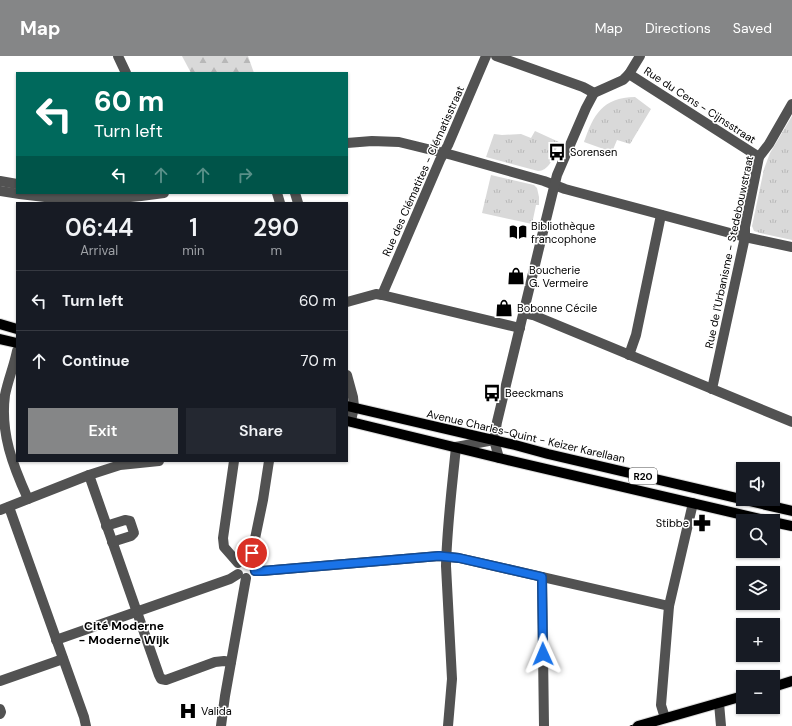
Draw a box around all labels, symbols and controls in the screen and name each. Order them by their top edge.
text: Map [20,16,60,41]
text: Map [595,19,623,37]
text: Directions [645,19,711,37]
text: Saved [733,19,772,37]
street label: Rue du Cens - Cijnsstraat [641,64,759,146]
text: 60 m [94,83,164,120]
street label: Rue des Clématites - Clématisstraat [379,84,467,258]
icon: left [28,88,80,140]
text: Turn left [94,119,163,143]
bus stop icon: Sorensen [547,142,567,162]
place label: Sorensen [570,145,617,159]
street label: Rue de l'Urbanisme - Stedebouwstraat [702,154,756,350]
icon: left [108,164,130,186]
icon: ahead [150,164,172,186]
icon: ahead [192,164,214,186]
icon: right [234,164,256,186]
text: 06:44 [65,212,133,243]
text: 1 [189,212,197,243]
text: 290 [253,212,299,243]
place label: Bibliothèque francophone [531,219,596,246]
library icon: Bibliothèque francophone [508,222,528,242]
text: Arrival [80,242,118,259]
text: min [182,242,204,259]
text: m [270,242,282,259]
place label: Boucherie G. Vermeire [529,263,588,290]
shop icon: Boucherie G. Vermeire [506,266,526,286]
icon: left [28,290,50,312]
text: Turn left [62,291,123,311]
text: 60 m [299,291,336,311]
shop icon: Bobonne Cécile [494,298,514,318]
place label: Bobonne Cécile [517,301,597,315]
icon: ahead [28,350,50,372]
text: Continue [62,351,130,371]
text: 70 m [301,351,336,371]
bus stop icon: Beeckmans [482,383,502,403]
place label: Beeckmans [505,386,564,400]
street label: Avenue Charles-Quint - Keizer Karellaan [425,406,627,466]
button: Exit [28,408,178,454]
button: Share [186,408,336,454]
map controls [736,462,780,714]
button: sound [736,462,780,506]
road number: R20 [629,468,657,484]
pharmacy icon: Stibbe [692,513,712,533]
button: search [736,514,780,558]
place label: Stibbe [656,516,689,530]
pin [235,536,269,570]
icon: arrive [241,542,263,564]
button: layers [736,566,780,610]
district label: Cité Moderne - Moderne Wijk [79,618,169,648]
button: + [736,618,780,662]
position arrow [522,633,564,675]
button: − [736,670,780,714]
hospital icon: Valida [178,701,198,721]
place label: Valida [201,704,232,718]

